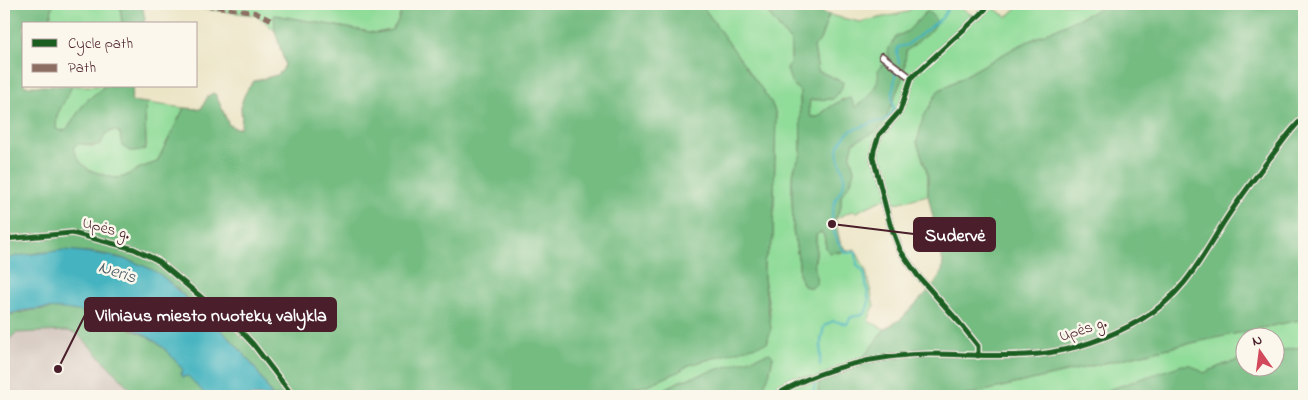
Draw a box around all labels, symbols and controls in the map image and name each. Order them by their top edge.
legend [22,22,198,88]
text: Cycle path [68,33,133,56]
text: Path [68,57,96,79]
street label: Upės g. [79,211,133,247]
callout: Sudervė [914,218,995,251]
text: Sudervė [925,224,986,250]
water label: Neris [95,255,140,292]
callout: Vilniaus miesto nuotekų valykla [85,298,336,331]
text: Vilniaus miesto nuotekų valykla [94,304,327,331]
street label: Upės g. [1056,311,1110,349]
north arrow [1236,328,1286,378]
text: N [1250,330,1264,352]

